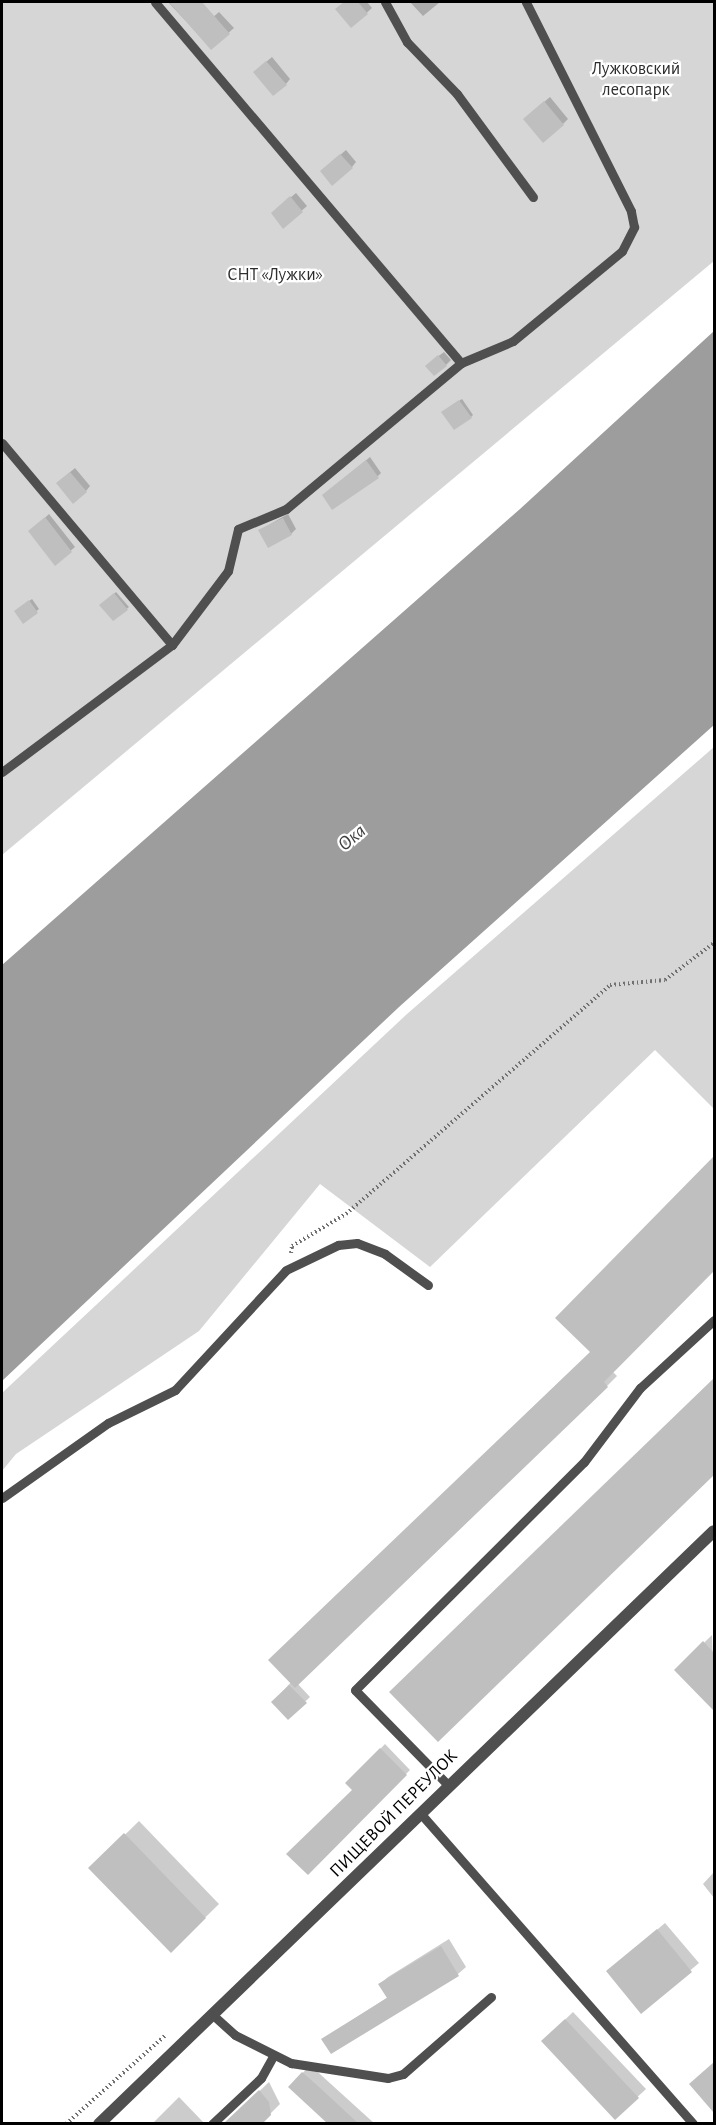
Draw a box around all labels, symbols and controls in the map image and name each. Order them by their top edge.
park label: Лужковский лесопарк [592,59,680,101]
park label: СНТ «Лужки» [227,264,323,286]
water label: Ока [333,819,371,857]
street label: ПИЩЕВОЙ ПЕРЕУЛОК [326,1746,462,1882]

